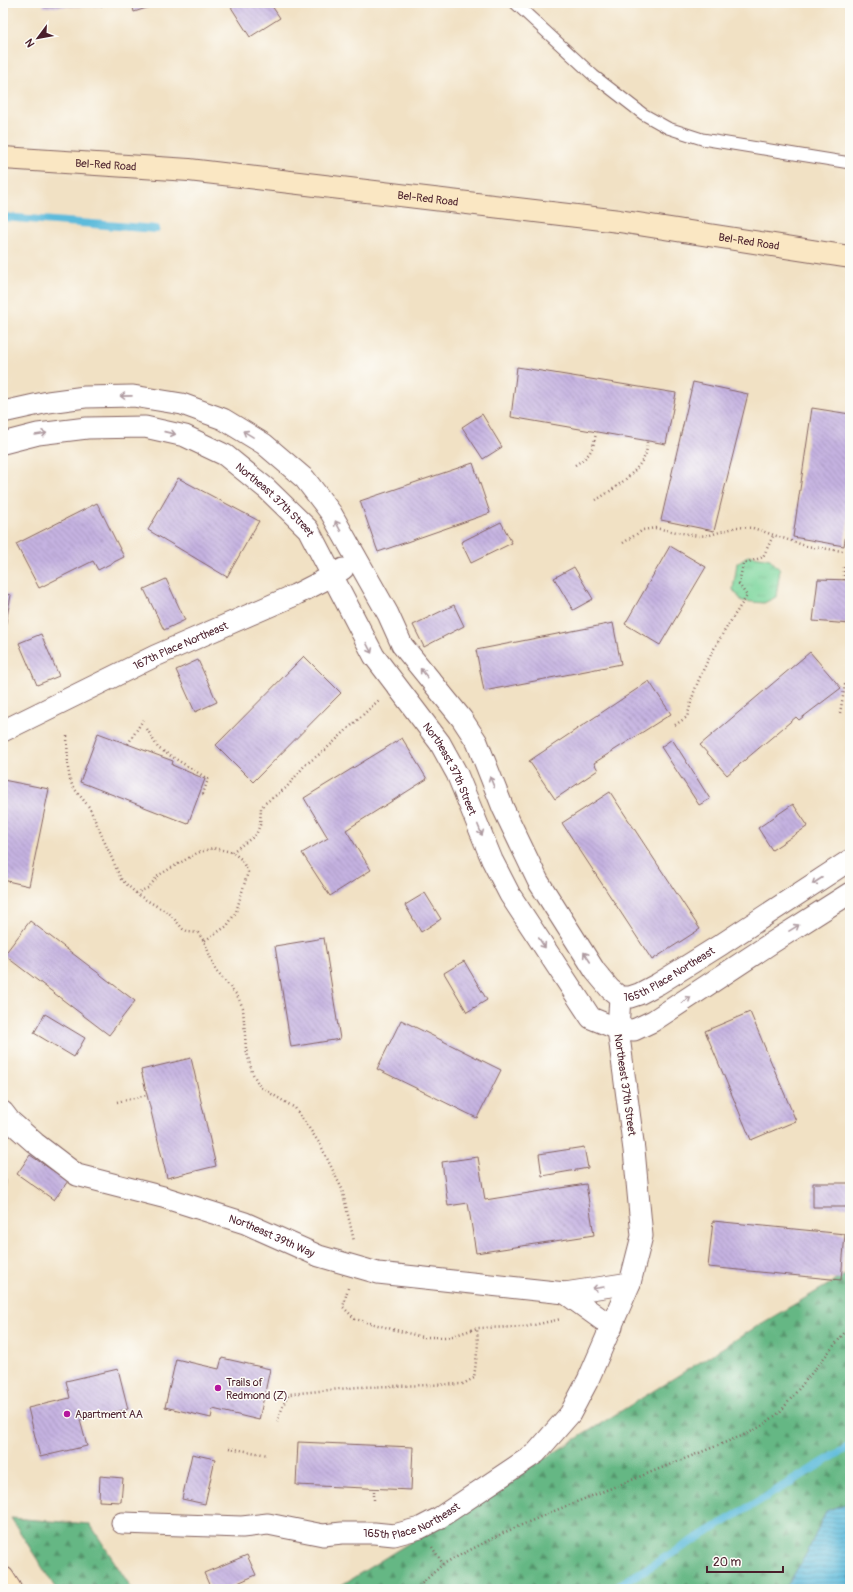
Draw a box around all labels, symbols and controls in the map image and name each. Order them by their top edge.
north arrow [18,18,58,58]
text: N [22,36,37,50]
street label: Bel-Red Road [75,156,137,173]
street label: Bel-Red Road [397,188,459,208]
street label: Bel-Red Road [718,230,780,252]
one-way arrow [120,392,133,400]
one-way arrow [163,429,176,437]
one-way arrow [34,430,47,438]
one-way arrow [242,430,254,438]
street label: Northeast 37th Street [233,460,317,539]
one-way arrow [334,520,342,532]
street label: 167th Place Northeast [131,618,230,672]
one-way arrow [366,642,374,654]
one-way arrow [420,667,429,678]
street label: Northeast 37th Street [420,720,480,817]
one-way arrow [488,776,496,788]
one-way arrow [476,823,484,835]
one-way arrow [812,877,823,885]
one-way arrow [788,924,799,932]
one-way arrow [538,938,546,949]
street label: 165th Place Northeast [624,944,717,1004]
one-way arrow [583,952,591,963]
one-way arrow [680,996,691,1004]
street label: Northeast 37th Street [611,1033,639,1137]
street label: Northeast 39th Way [227,1212,317,1260]
one-way arrow [592,1284,605,1292]
place label: Trails of Redmond (Z) [226,1376,288,1402]
marker: Trails of Redmond (Z) [213,1383,223,1393]
place label: Apartment AA [75,1408,143,1421]
marker: Apartment AA [62,1409,72,1419]
street label: 165th Place Northeast [363,1499,463,1542]
scale bar [707,1548,783,1574]
text: 20 m [713,1555,742,1570]

